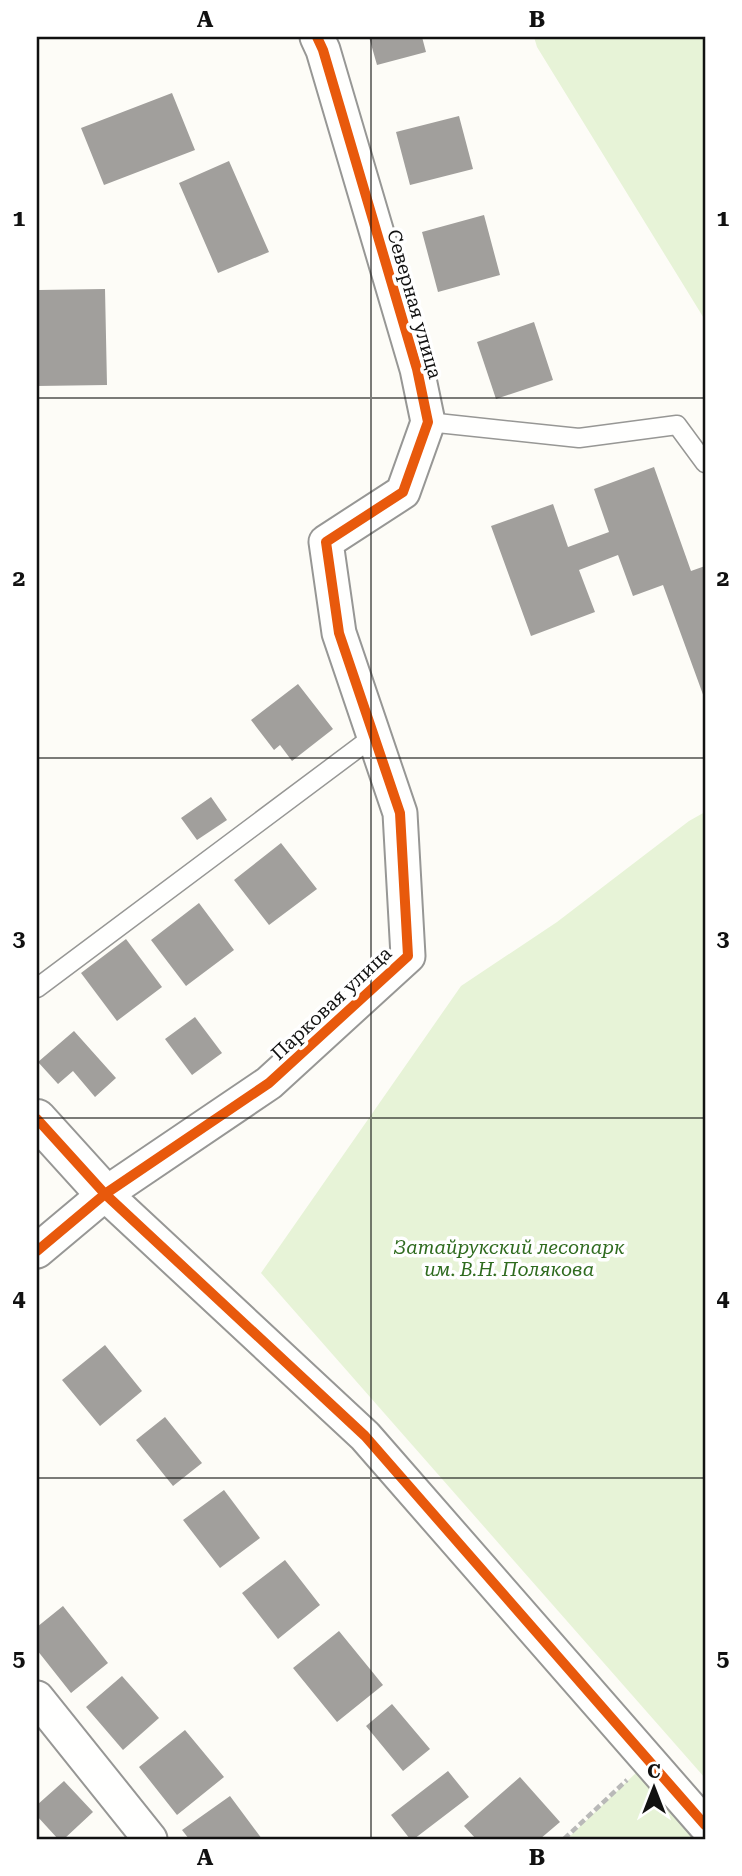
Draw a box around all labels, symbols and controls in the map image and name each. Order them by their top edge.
text: A [197,6,214,33]
text: B [529,6,545,33]
text: 1 [13,205,26,232]
text: 1 [717,205,730,232]
street label: Северная улица [382,227,447,382]
text: 2 [13,565,25,592]
text: 2 [717,565,729,592]
text: 3 [13,925,26,952]
text: 3 [717,925,730,952]
street label: Парковая улица [266,941,397,1065]
park label: Затайрукский лесопарк им. В.Н. Полякова [394,1236,625,1281]
text: 4 [13,1285,26,1312]
text: 4 [717,1285,730,1312]
text: 5 [13,1645,26,1672]
text: 5 [717,1645,730,1672]
north arrow [620,1754,690,1824]
text: С [647,1760,661,1783]
text: A [197,1844,214,1871]
text: B [529,1844,545,1871]

